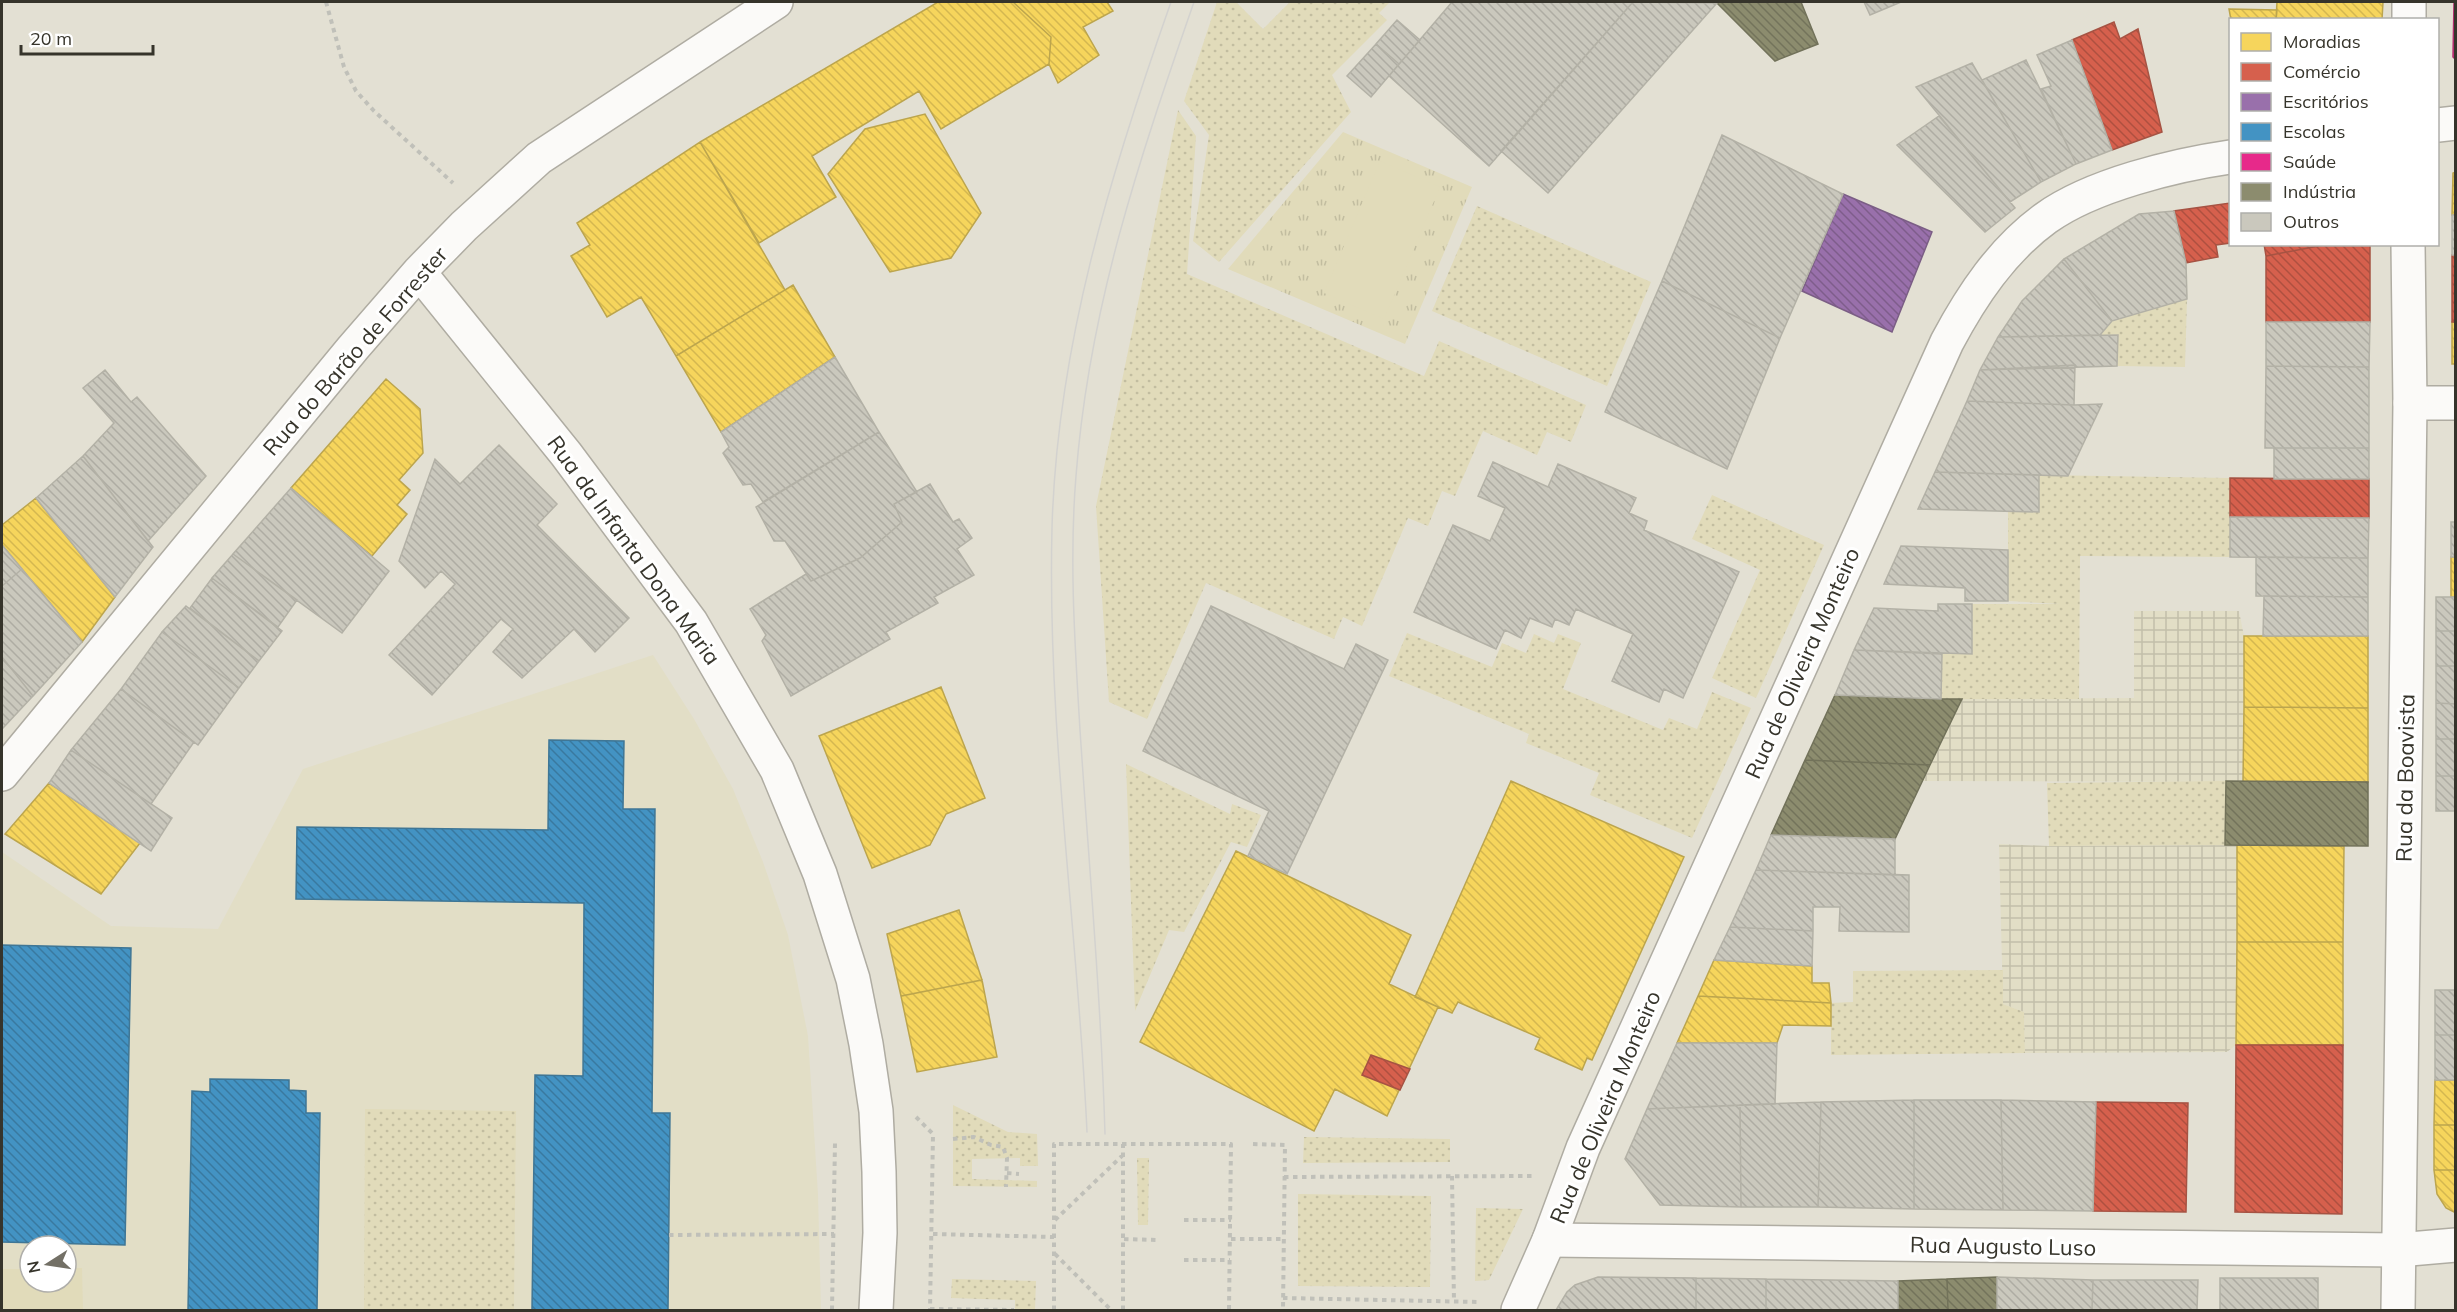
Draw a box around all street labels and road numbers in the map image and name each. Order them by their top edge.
street label: Rua do Barão de Forrester [257,241,453,461]
street label: Rua da Infanta Dona Maria [541,430,727,670]
street label: Rua de Oliveira Monteiro [1738,543,1866,783]
street label: Rua da Boavista [2390,694,2420,862]
street label: Rua de Oliveira Monteiro [1543,986,1667,1228]
street label: Rua Augusto Luso [1910,1230,2096,1262]

